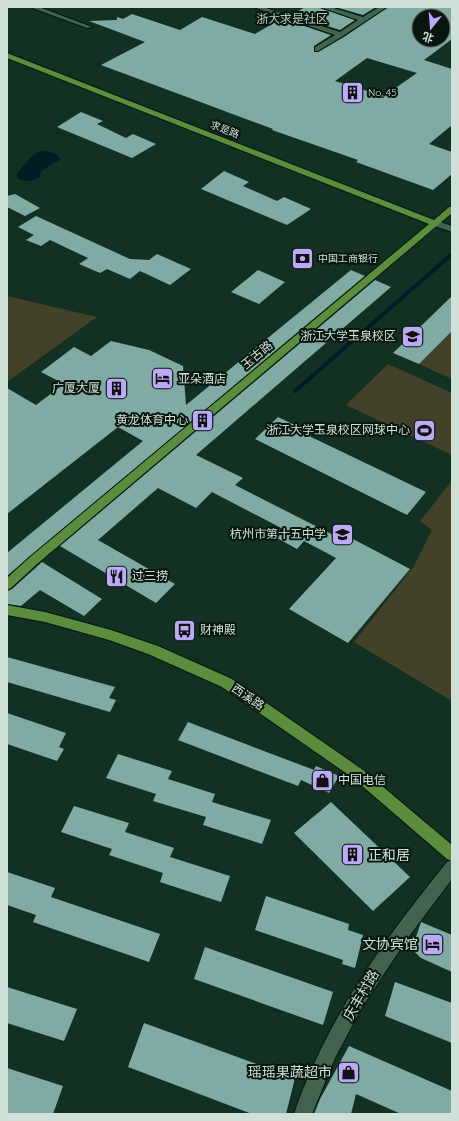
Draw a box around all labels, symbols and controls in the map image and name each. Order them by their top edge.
north arrow [411,8,451,48]
district label: 浙大求是社区 [256,11,328,26]
text: 北 [421,29,435,46]
building icon: No. 45 [339,79,365,105]
place label: No. 45 [368,86,397,99]
street label: 求是路 [208,118,241,141]
bank icon: 中国工商银行 [290,245,316,271]
place label: 中国工商银行 [318,252,378,265]
school or university icon: 浙江大学玉泉校区 [399,323,425,349]
place label: 浙江大学玉泉校区 [300,328,396,343]
street label: 玉古路 [238,337,275,372]
hotel icon: 亚朵酒店 [149,366,175,392]
place label: 亚朵酒店 [178,371,226,386]
building icon: 广厦大厦 [103,375,129,401]
place label: 广厦大厦 [52,380,100,395]
building icon: 黄龙体育中心 [190,407,216,433]
place label: 黄龙体育中心 [116,412,188,427]
sports icon: 浙江大学玉泉校区网球中心 [412,417,438,443]
place label: 浙江大学玉泉校区网球中心 [266,422,410,437]
school or university icon: 杭州市第十五中学 [329,521,355,547]
place label: 杭州市第十五中学 [230,526,326,541]
restaurant icon: 过三捞 [104,563,130,589]
place label: 过三捞 [132,568,168,583]
bus stop icon: 财神殿 [171,617,197,643]
place label: 财神殿 [200,622,236,637]
street label: 西溪路 [229,680,267,713]
shop icon: 中国电信 [310,767,336,793]
place label: 中国电信 [338,772,386,787]
building icon: 正和居 [339,842,365,868]
place label: 正和居 [368,846,410,864]
hotel icon: 文协宾馆 [420,931,446,957]
place label: 文协宾馆 [362,935,418,953]
street label: 庆丰村路 [339,966,383,1024]
shop icon: 瑶瑶果蔬超市 [335,1059,361,1085]
place label: 瑶瑶果蔬超市 [248,1063,332,1081]

